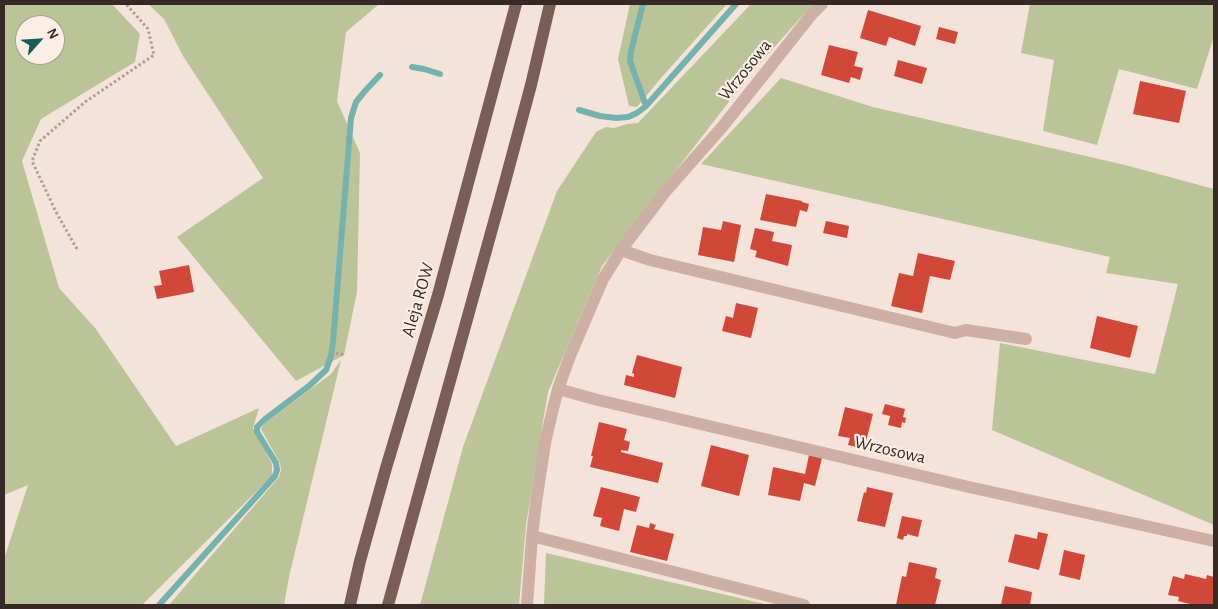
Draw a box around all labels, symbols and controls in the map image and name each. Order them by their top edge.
north arrow [15,15,65,65]
text: N [44,26,61,41]
street label: Wrzosowa [714,35,776,105]
street label: Aleja ROW [397,260,439,340]
street label: Wrzosowa [852,431,928,469]

